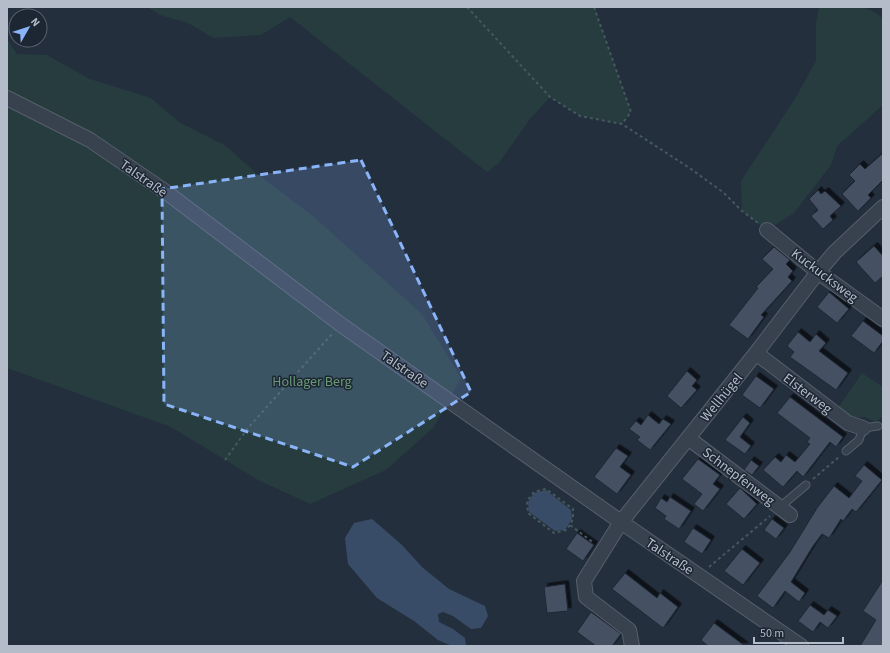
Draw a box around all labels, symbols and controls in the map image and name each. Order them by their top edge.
north arrow [8,8,48,48]
text: N [27,14,44,30]
street label: Talstraße [116,155,171,203]
street label: Kuckucksweg [787,244,862,308]
street label: Talstraße [377,346,432,394]
street label: Wellhügel [696,369,748,426]
street label: Elsterweg [779,369,836,419]
park label: Hollager Berg [272,372,352,392]
street label: Schnepfenweg [698,443,779,511]
street label: Talstraße [641,533,697,580]
scale bar [754,619,843,645]
text: 50 m [760,625,784,642]

